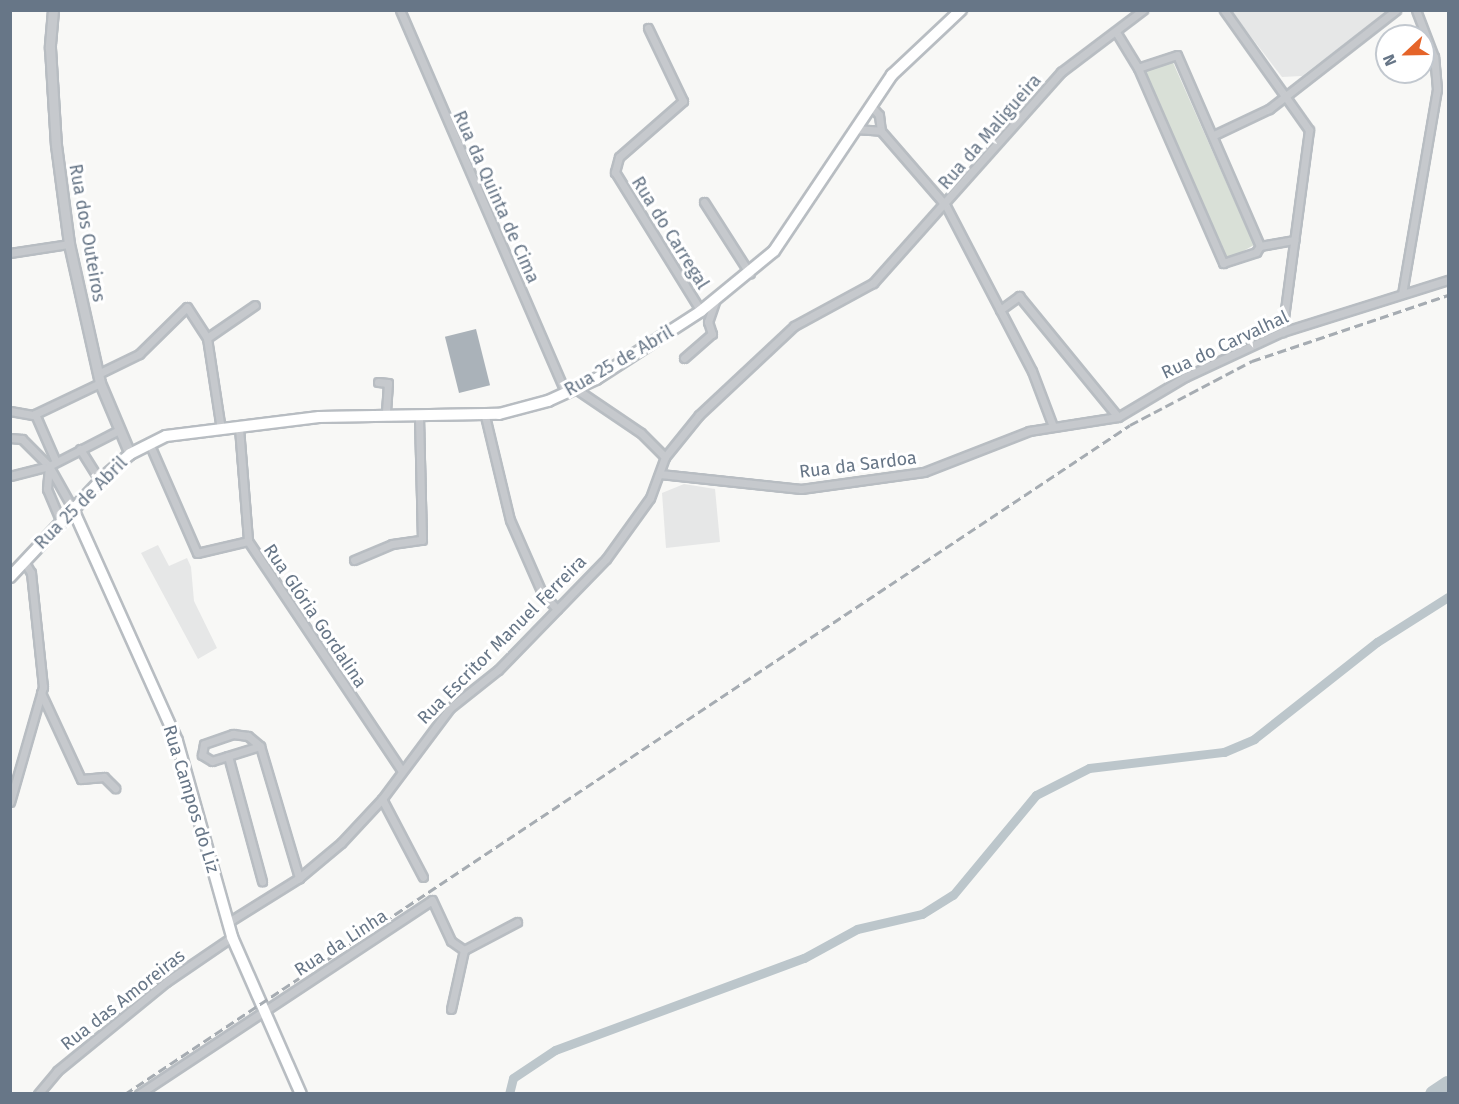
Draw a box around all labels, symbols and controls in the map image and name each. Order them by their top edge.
north arrow [1375,24,1435,84]
text: N [1379,52,1400,69]
street label: Rua da Maligueira [934,70,1046,194]
street label: Rua da Quinta de Cima [448,107,544,287]
street label: Rua dos Outeiros [64,162,110,304]
street label: Rua do Carregal [627,173,713,293]
street label: Rua do Carvalhal [1158,306,1292,384]
street label: Rua 25 de Abril [561,321,677,401]
street label: Rua da Sardoa [798,447,918,483]
street label: Rua 25 de Abril [30,452,132,554]
street label: Rua Glória Gordalina [259,540,371,692]
street label: Rua Escritor Manuel Ferreira [413,551,591,729]
street label: Rua Campos do Liz [158,723,224,875]
street label: Rua da Linha [291,905,391,981]
street label: Rua das Amoreiras [57,945,189,1055]

